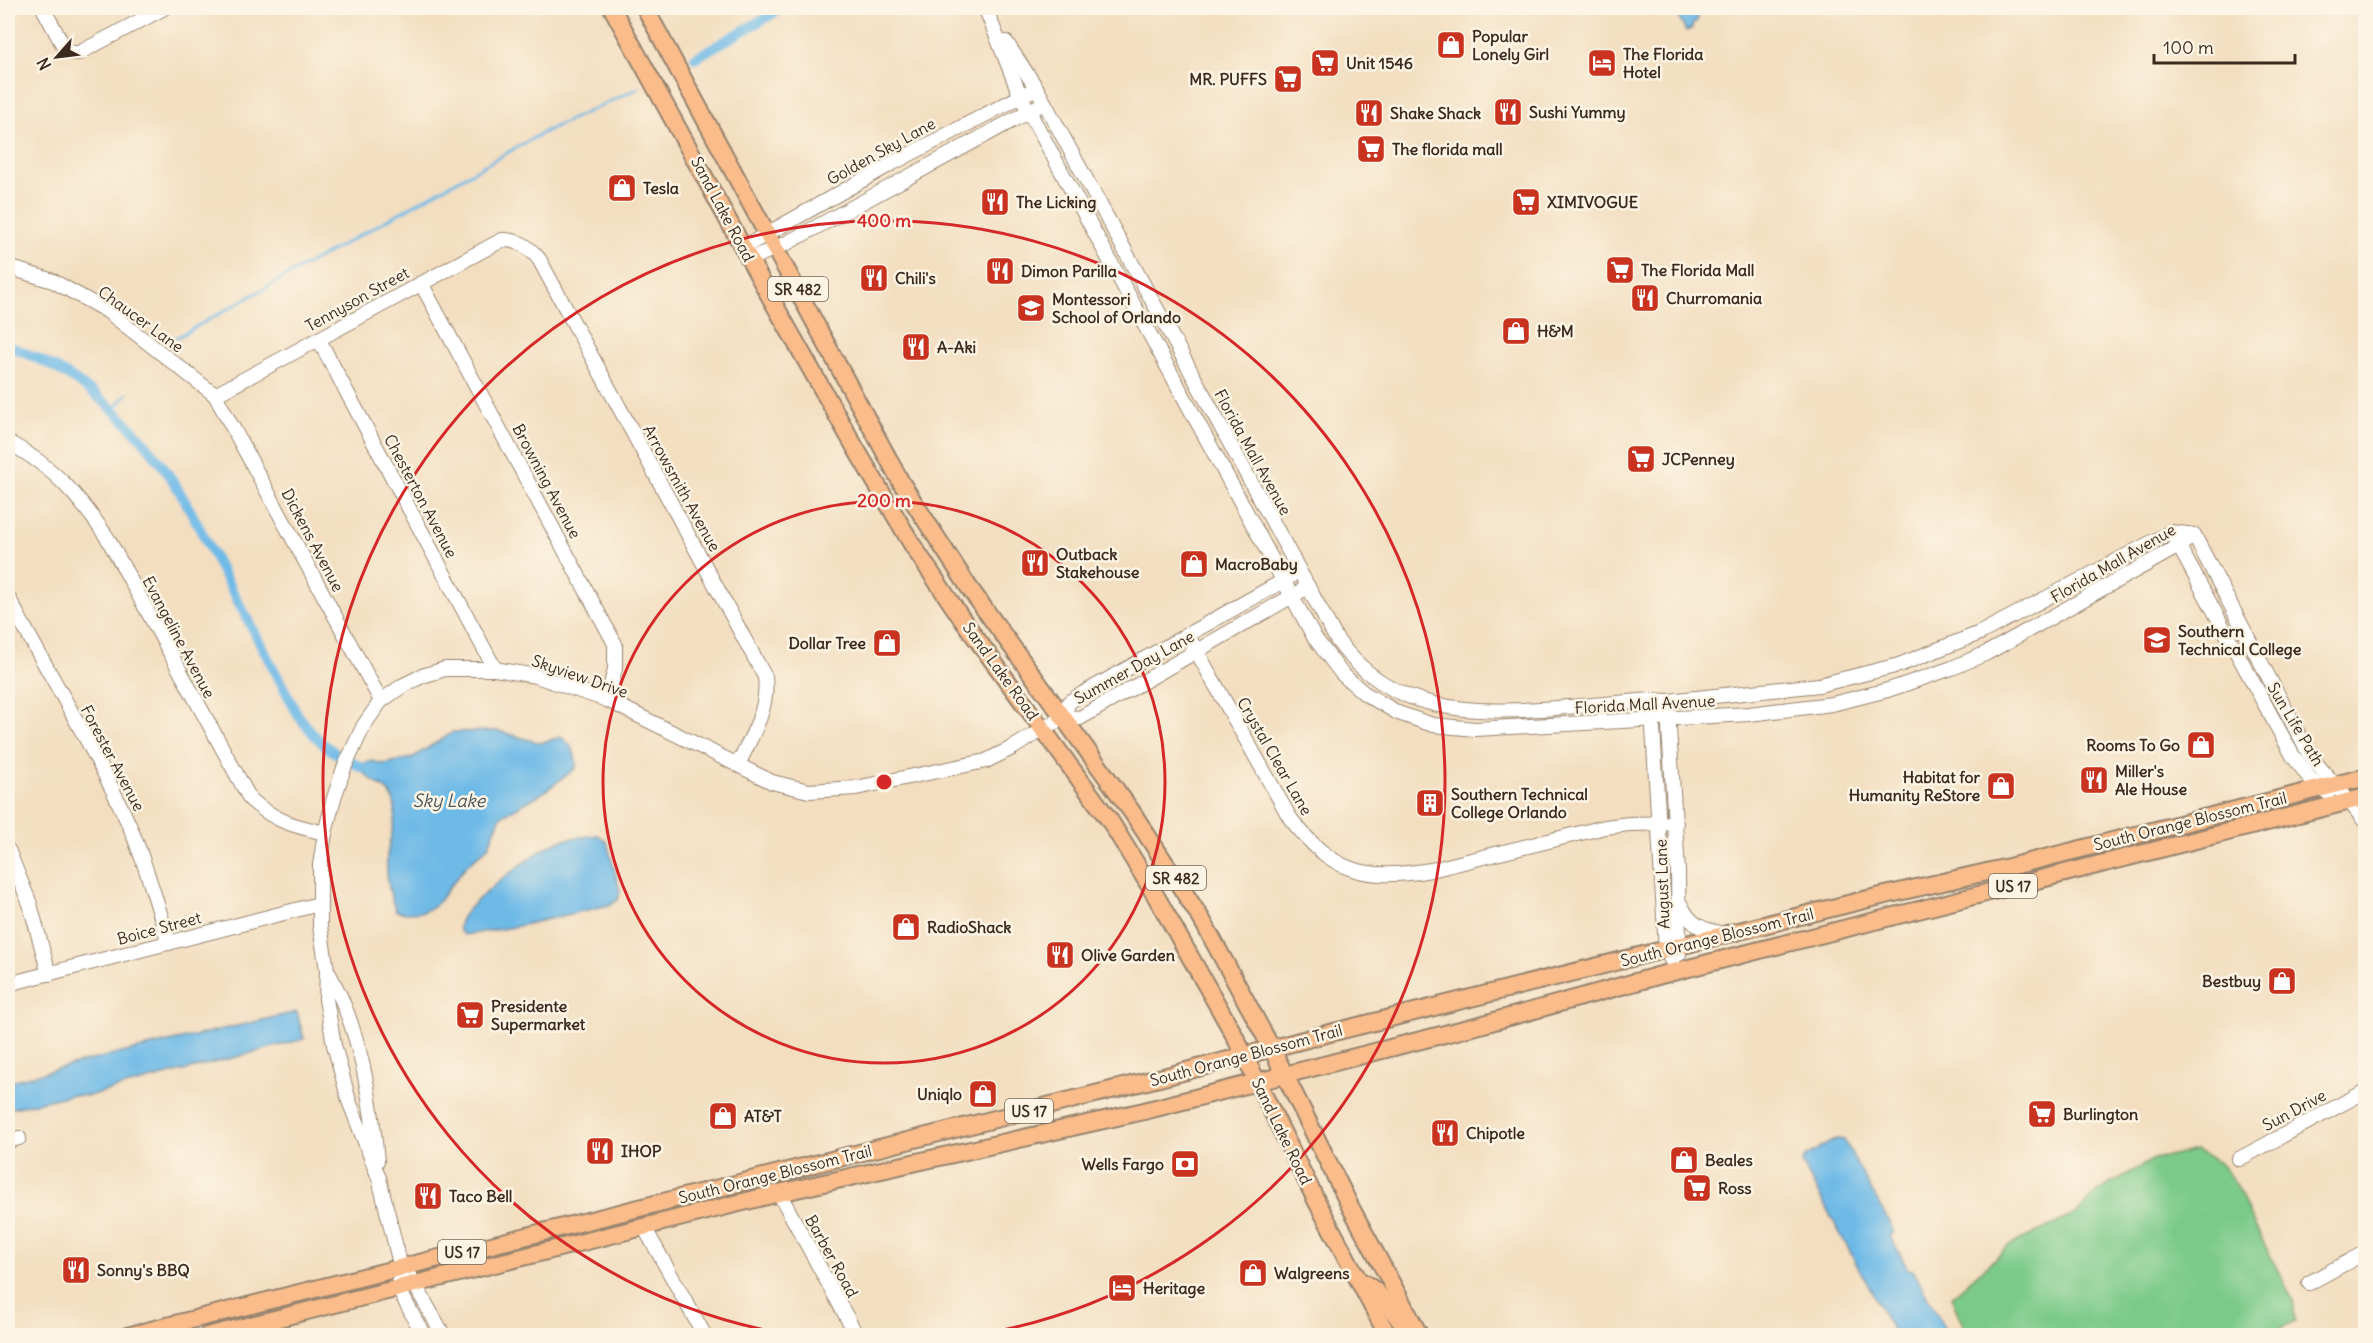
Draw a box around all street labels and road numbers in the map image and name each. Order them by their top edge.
street label: Golden Sky Lane [823,113,939,189]
street label: Sand Lake Road [687,153,759,265]
street label: Tennyson Street [302,262,413,336]
road number: SR 482 [768,277,828,301]
street label: Chaucer Lane [94,281,188,357]
street label: Florida Mall Avenue [1210,386,1296,518]
street label: Browning Avenue [508,420,586,542]
street label: Arrowsmith Avenue [639,421,725,555]
street label: Chesterton Avenue [380,431,462,561]
street label: Dickens Avenue [277,485,349,595]
street label: Florida Mall Avenue [2047,519,2179,607]
street label: Evangeline Avenue [138,573,220,701]
street label: Sand Lake Road [959,618,1043,724]
street label: Summer Day Lane [1070,626,1198,708]
street label: Skyview Drive [529,650,631,702]
street label: Sun Life Path [2263,679,2329,769]
street label: Florida Mall Avenue [1574,690,1716,718]
street label: Crystal Clear Lane [1233,693,1317,819]
street label: Forester Avenue [77,702,149,814]
street label: South Orange Blossom Trail [2091,787,2289,855]
street label: August Lane [1650,839,1674,929]
road number: SR 482 [1146,866,1206,890]
road number: US 17 [1989,874,2037,898]
street label: South Orange Blossom Trail [1618,903,1816,971]
street label: Boice Street [115,907,204,949]
street label: South Orange Blossom Trail [1148,1020,1344,1090]
street label: Sand Lake Road [1248,1074,1316,1188]
street label: Sun Drive [2259,1085,2329,1135]
road number: US 17 [1005,1099,1053,1123]
street label: South Orange Blossom Trail [676,1140,874,1208]
street label: Barber Road [801,1211,863,1301]
road number: US 17 [438,1240,486,1264]

